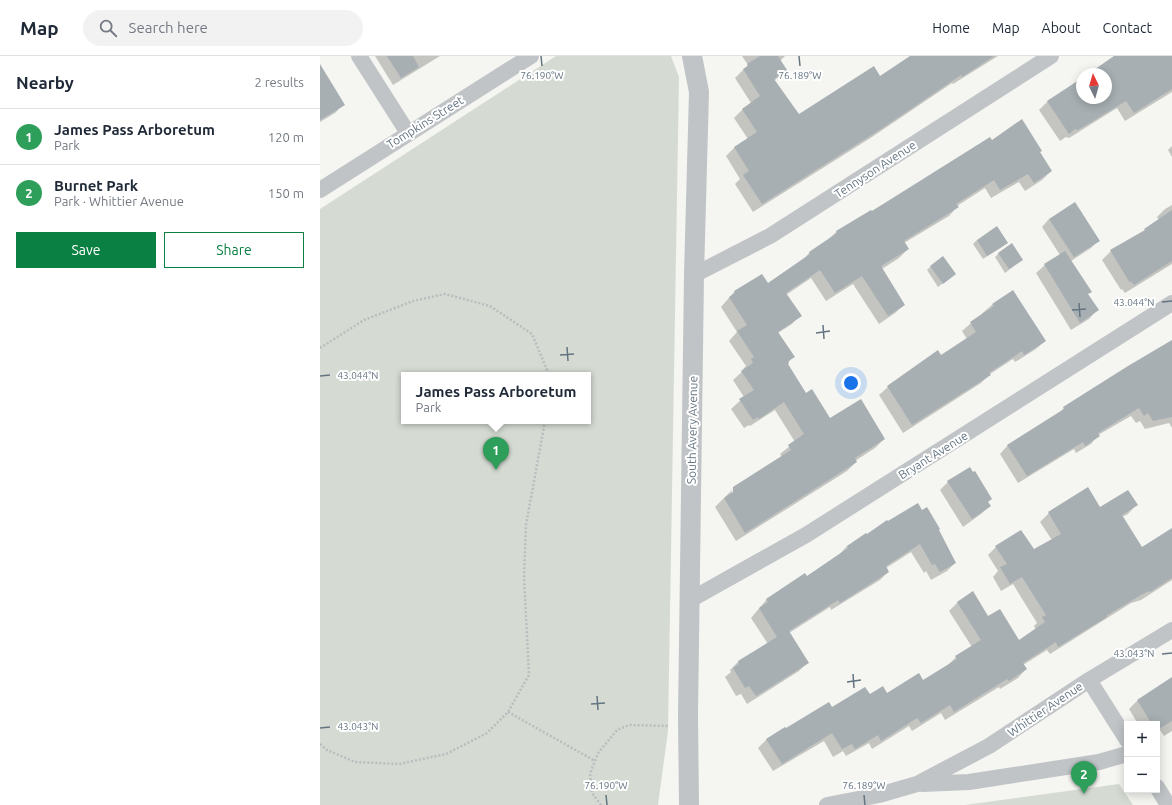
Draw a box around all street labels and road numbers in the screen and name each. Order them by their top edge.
street label: Tompkins Street [384,93,466,151]
street label: Tennyson Avenue [832,138,918,200]
street label: South Avery Avenue [685,376,699,484]
street label: Bryant Avenue [896,429,970,481]
street label: Whittier Avenue [1005,679,1085,739]

